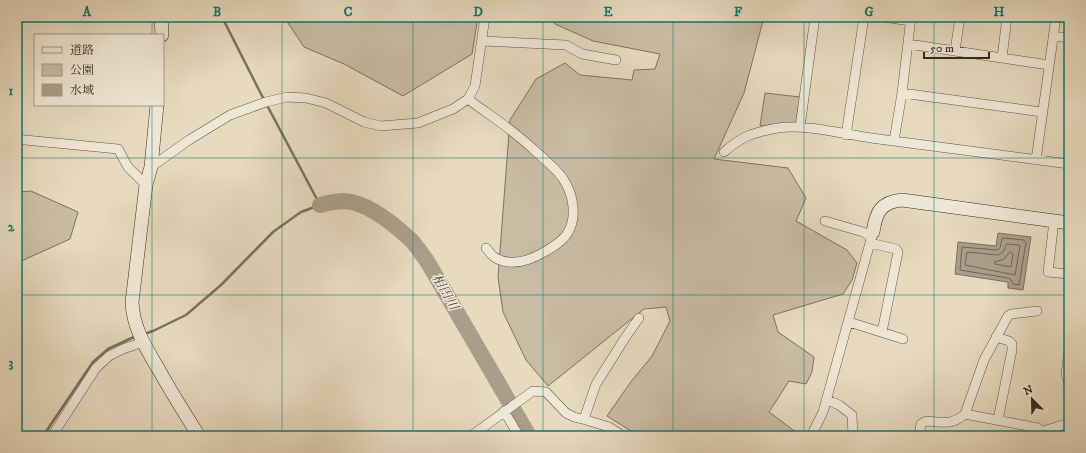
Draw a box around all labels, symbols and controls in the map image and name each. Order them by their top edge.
text: A [82,4,92,20]
text: B [213,4,221,20]
text: C [344,4,353,20]
text: D [473,4,483,20]
text: E [603,4,613,20]
text: F [734,4,743,20]
text: G [864,4,874,20]
text: H [994,4,1005,20]
legend [34,34,164,106]
scale bar [924,34,989,60]
text: 50 m [930,41,954,56]
text: 道路 [70,43,94,58]
text: 公園 [70,63,94,78]
text: 1 [9,83,14,99]
text: 水域 [70,83,94,98]
text: 2 [8,219,15,235]
water label: 相田川 [428,271,463,315]
text: 3 [9,355,14,371]
north arrow [1012,379,1052,419]
text: N [1022,383,1035,399]

